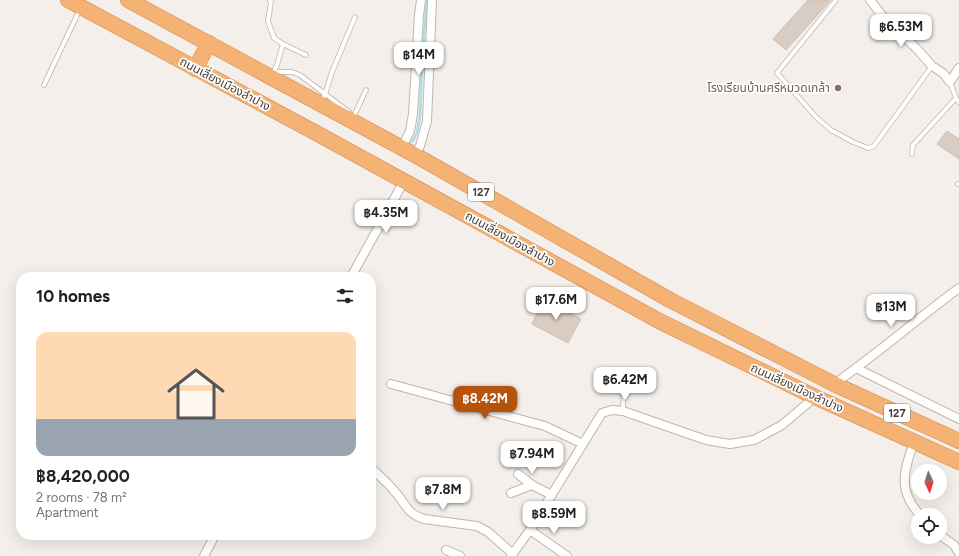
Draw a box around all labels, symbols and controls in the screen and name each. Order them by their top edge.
pin: ฿6.53M [868,14,934,48]
text: ฿6.53M [879,19,923,34]
pin: ฿14M [395,42,443,76]
text: ฿14M [403,47,435,62]
street label: ถนนเลี่ยงเมืองลำปาง [177,53,274,114]
place label: โรงเรียนบ้านศรีหมวดเกล้า [707,81,830,95]
marker: โรงเรียนบ้านศรีหมวดเกล้า [833,83,843,93]
road number: 127 [468,183,494,201]
pin: ฿4.35M [353,200,419,234]
text: ฿4.35M [364,205,408,220]
street label: ถนนเลี่ยงเมืองลำปาง [463,207,558,269]
icon: filters [334,285,356,307]
text: 10 homes [36,286,110,306]
pin: ฿17.6M [523,287,589,321]
text: ฿17.6M [535,292,577,307]
pin: ฿13M [867,294,915,328]
text: ฿13M [875,299,907,314]
icon: home [160,358,232,430]
street label: ถนนเลี่ยงเมืองลำปาง [749,359,846,416]
pin: ฿6.42M [592,367,658,401]
text: ฿6.42M [602,372,648,387]
pin: ฿8.42M [452,386,518,420]
text: ฿8.42M [462,391,508,406]
road number: 127 [884,404,910,422]
pin: ฿7.94M [499,441,565,475]
text: ฿7.94M [510,446,554,461]
north arrow [911,464,947,500]
map controls [911,464,947,544]
text: ฿8,420,000 [36,466,130,486]
pin: ฿7.8M [415,477,471,511]
text: ฿7.8M [424,482,462,497]
text: 2 rooms · 78 m² [36,490,127,505]
pin: ฿8.59M [521,501,587,535]
text: Apartment [36,505,99,520]
text: ฿8.59M [532,506,576,521]
button: locate [911,508,947,544]

